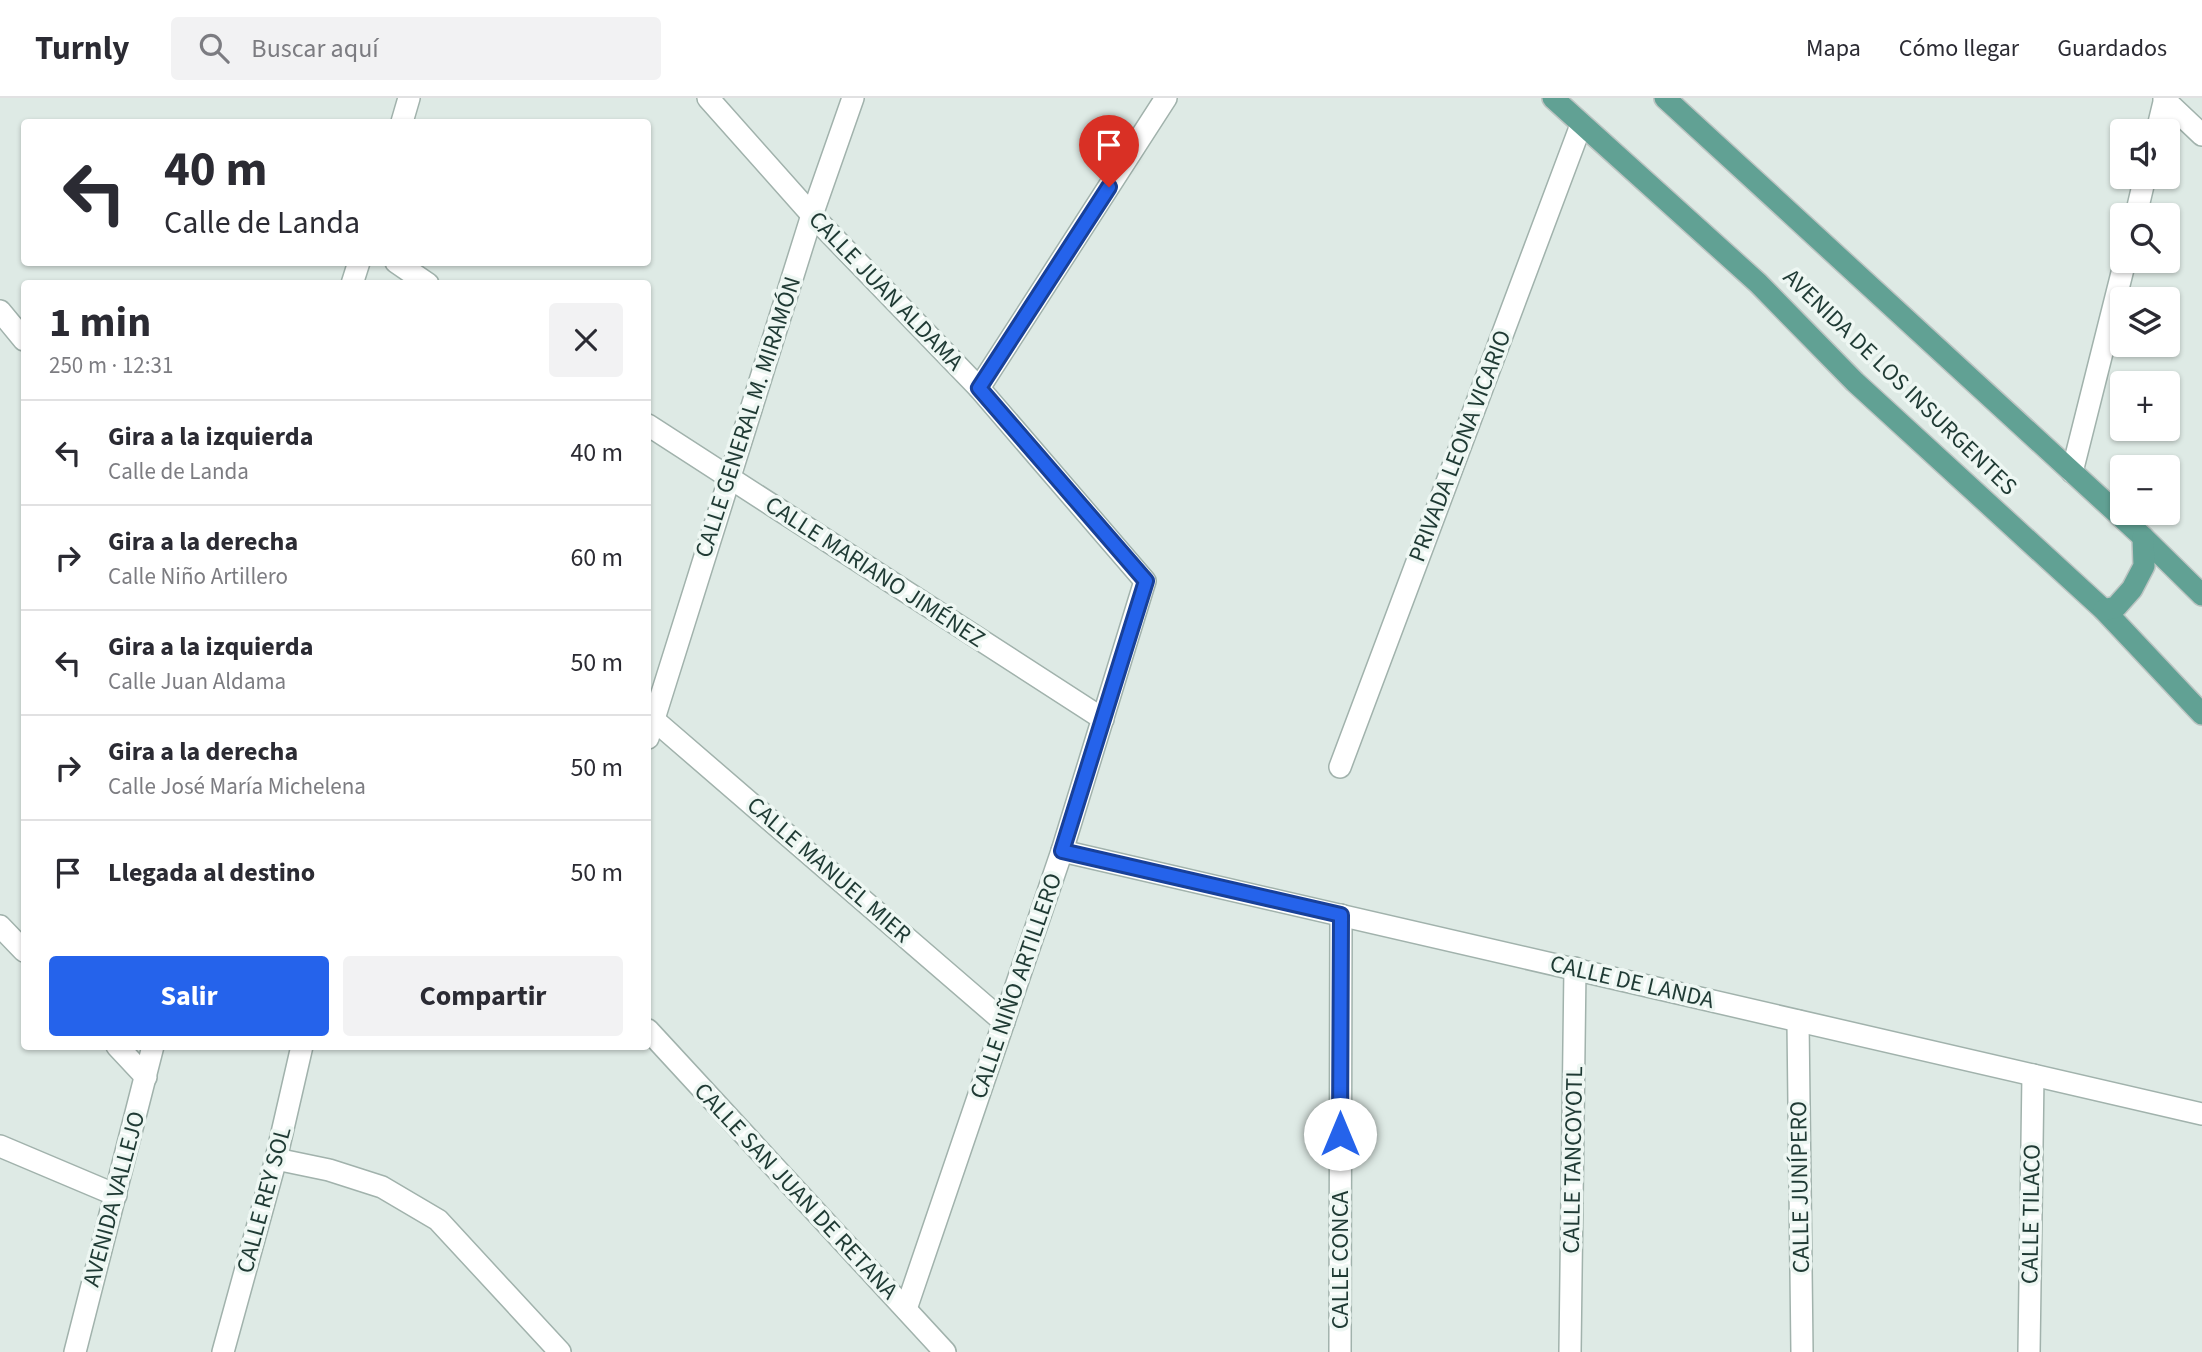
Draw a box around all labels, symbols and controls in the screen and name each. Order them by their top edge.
search box [171,17,661,80]
text: Turnly [35,25,129,72]
icon: search [195,29,233,67]
text: Buscar aquí [251,30,379,67]
text: Mapa [1806,31,1861,66]
text: Cómo llegar [1899,31,2019,66]
text: Guardados [2057,31,2167,66]
pin [1079,115,1139,187]
map controls [2110,119,2180,525]
button: sound [2110,119,2180,189]
icon: arrive [1090,126,1128,164]
text: 40 m [164,135,268,205]
icon: left [49,147,140,238]
text: Calle de Landa [164,200,360,246]
street label: CALLE JUAN ALDAMA [800,203,972,379]
button: search [2110,203,2180,273]
street label: AVENIDA DE LOS INSURGENTES [1775,260,2025,504]
street label: CALLE GENERAL M. MIRAMÓN [686,272,810,562]
button: layers [2110,287,2180,357]
text: 1 min [49,293,151,353]
button: close [549,303,623,377]
street label: PRIVADA LEONA VICARIO [1400,325,1520,567]
text: 250 m · 12:31 [49,349,173,382]
button: + [2110,371,2180,441]
text: Gira a la izquierda [108,418,313,455]
icon: left [49,434,87,472]
text: 40 m [570,434,623,471]
text: Calle de Landa [108,455,249,488]
button: − [2110,455,2180,525]
street label: CALLE MARIANO JIMÉNEZ [758,488,992,656]
text: Gira a la derecha [108,523,298,560]
icon: right [49,539,87,577]
text: 60 m [570,539,623,576]
text: Calle Niño Artillero [108,560,288,593]
text: Gira a la izquierda [108,628,313,665]
icon: left [49,644,87,682]
text: 50 m [570,644,623,681]
text: Calle Juan Aldama [108,665,286,698]
text: Gira a la derecha [108,733,298,770]
icon: right [49,749,87,787]
text: 50 m [570,749,623,786]
text: Calle José María Michelena [108,770,366,803]
street label: CALLE MANUEL MIER [739,789,919,952]
icon: arrive [49,854,87,892]
text: Llegada al destino [108,854,315,891]
text: 50 m [570,854,623,891]
street label: CALLE NIÑO ARTILLERO [961,868,1071,1104]
street label: CALLE DE LANDA [1546,946,1718,1018]
button: Salir [49,956,329,1036]
button: Compartir [343,956,623,1036]
street label: CALLE TANCOYOTL [1554,1066,1592,1254]
street label: CALLE SAN JUAN DE RETANA [686,1075,906,1307]
position arrow [1303,1097,1377,1171]
street label: CALLE JUNÍPERO [1781,1101,1819,1273]
street label: AVENIDA VALLEJO [74,1107,154,1291]
street label: CALLE REY SOL [228,1122,300,1277]
street label: CALLE TILACO [2012,1144,2050,1284]
street label: CALLE CONCA [1323,1191,1358,1329]

